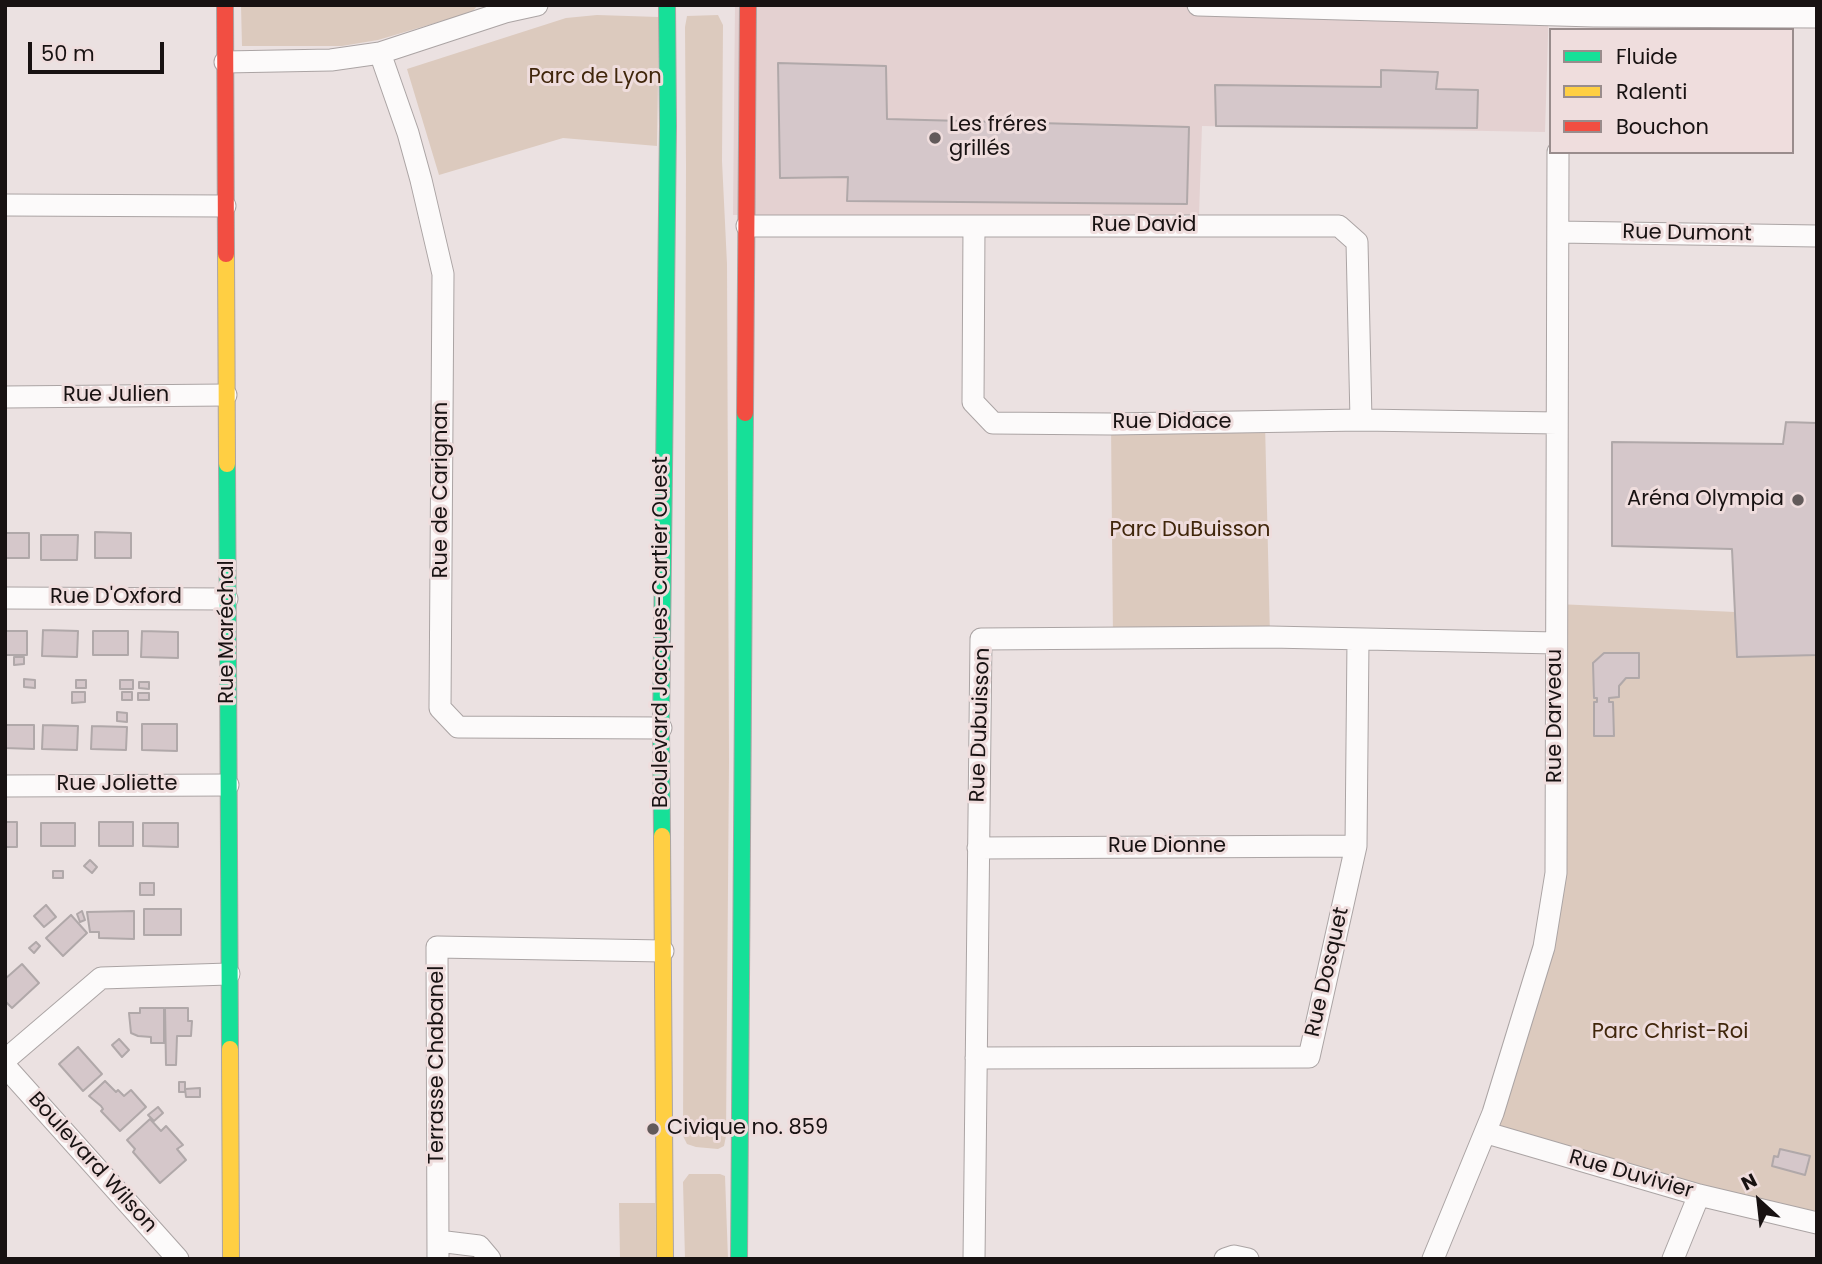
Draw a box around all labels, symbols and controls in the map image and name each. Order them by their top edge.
scale bar [32,28,168,72]
legend [1549,28,1794,154]
text: 50 m [41,39,95,68]
text: Fluide [1616,42,1678,71]
park label: Parc de Lyon [528,65,662,91]
text: Ralenti [1616,77,1687,106]
text: Bouchon [1616,112,1709,141]
place label: Les fréres grillés [949,113,1047,163]
marker: Les fréres grillés [927,130,943,146]
street label: Rue David [1091,213,1197,239]
street label: Rue Dumont [1622,220,1752,248]
street label: Rue Julien [63,383,169,409]
street label: Rue de Carignan [429,402,455,578]
street label: Rue Didace [1112,410,1232,436]
street label: Boulevard Jacques-Cartier Ouest [649,456,675,808]
place label: Aréna Olympia [1627,487,1784,513]
marker: Aréna Olympia [1790,492,1806,508]
park label: Parc DuBuisson [1109,518,1271,544]
street label: Rue Maréchal [215,560,241,704]
street label: Rue D'Oxford [50,585,182,611]
street label: Rue Dubuisson [966,647,996,803]
street label: Rue Darveau [1543,649,1569,783]
street label: Rue Joliette [56,772,178,798]
street label: Rue Dionne [1108,834,1226,860]
street label: Rue Dosquet [1301,905,1355,1039]
street label: Terrasse Chabanel [425,966,451,1164]
park label: Parc Christ-Roi [1592,1020,1748,1046]
street label: Boulevard Wilson [22,1088,162,1238]
place label: Civique no. 859 [667,1116,828,1142]
marker: Civique no. 859 [645,1121,661,1137]
street label: Rue Duvivier [1566,1145,1696,1205]
north arrow [1724,1166,1794,1236]
text: N [1737,1167,1762,1197]

